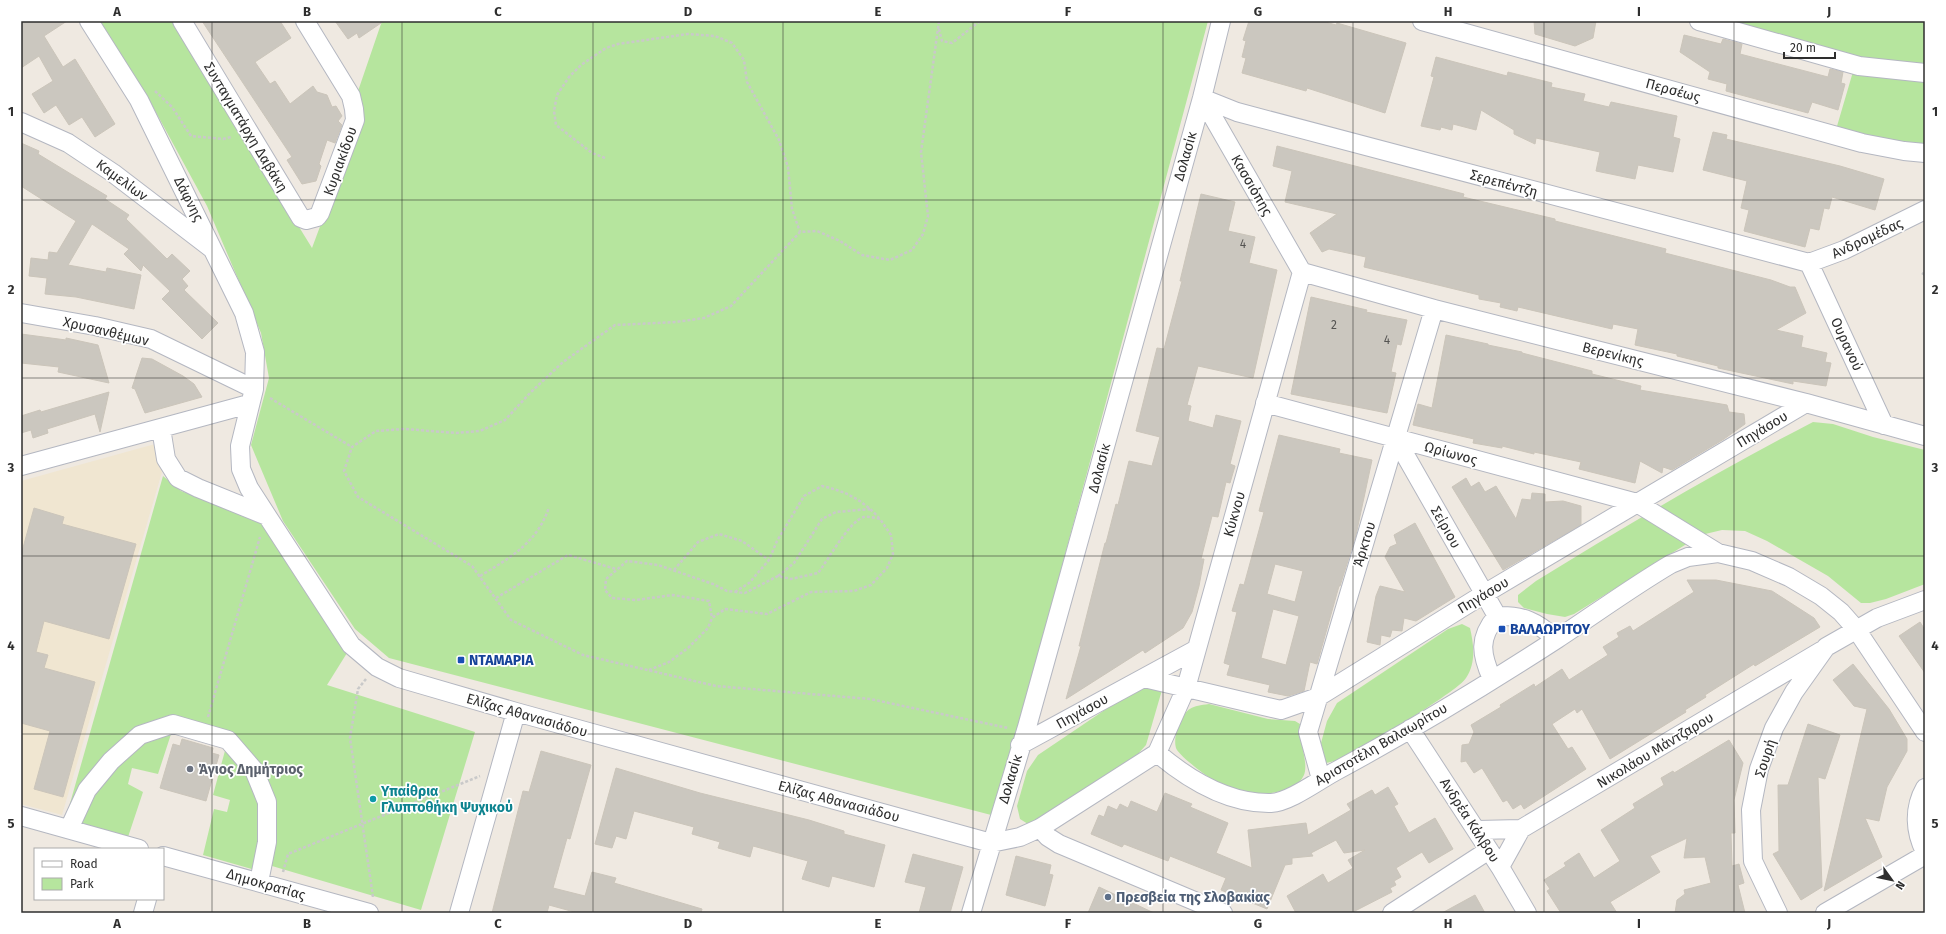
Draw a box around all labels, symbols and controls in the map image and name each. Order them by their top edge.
text: A [112,4,121,19]
text: B [303,4,311,19]
text: C [494,4,502,19]
text: D [684,4,693,19]
text: E [875,4,882,19]
text: F [1065,4,1072,19]
text: G [1254,4,1262,19]
text: H [1444,4,1452,19]
text: I [1637,4,1641,19]
text: J [1826,4,1831,19]
scale bar [1784,34,1835,60]
text: 20 m [1790,41,1816,55]
street label: Συνταγματάρχη Δαβάκη [200,59,291,195]
street label: Περσέως [1644,75,1703,106]
text: 1 [8,104,14,119]
text: 1 [1932,104,1938,119]
street label: Κυριακίδου [320,124,361,198]
street label: Δολασίκ [1170,129,1201,183]
street label: Κασσιόπης [1227,152,1276,219]
street label: Καμελίων [93,156,151,205]
street label: Σερεπέντζη [1468,166,1540,201]
street label: Δάφνης [170,174,207,225]
street label: Ανδρομέδας [1829,214,1906,262]
house number: 4 [1240,237,1247,251]
text: 2 [8,282,15,297]
text: 2 [1932,282,1939,297]
street label: Χρυσανθέμων [61,313,151,350]
street label: Ουρανού [1827,315,1866,374]
house number: 2 [1331,318,1337,332]
house number: 4 [1384,333,1391,347]
street label: Βερενίκης [1580,339,1646,370]
street label: Πηγάσου [1734,408,1791,451]
street label: Ωρίωνος [1423,438,1480,469]
street label: Δολασίκ [1085,441,1114,495]
text: 3 [7,460,15,475]
text: 3 [1931,460,1939,475]
street label: Κύκνου [1220,490,1249,539]
street label: Σείριου [1427,503,1464,551]
street label: Άρκτου [1350,520,1379,569]
street label: Πηγάσου [1455,574,1512,617]
place label: ΒΑΛΑΩΡΙΤΟΥ [1510,621,1591,638]
marker: ΒΑΛΑΩΡΙΤΟΥ [1497,624,1507,634]
text: 4 [7,638,15,653]
text: 4 [1931,638,1939,653]
place label: ΝΤΑΜΑΡΙΑ [469,652,534,669]
marker: ΝΤΑΜΑΡΙΑ [456,655,466,665]
street label: Ελίζας Αθανασιάδου [464,690,589,741]
street label: Πηγάσου [1053,690,1111,733]
street label: Αριστοτέλη Βαλαωρίτου [1312,700,1451,789]
street label: Νικολάου Μάντζαρου [1594,709,1717,792]
street label: Σουρή [1751,737,1780,780]
street label: Δολασίκ [995,752,1026,806]
place label: Άγιος Δημήτριος [198,761,303,778]
marker: Άγιος Δημήτριος [185,764,195,774]
street label: Ανδρέα Κάλβου [1436,775,1503,866]
street label: Ελίζας Αθανασιάδου [776,777,902,826]
place label: Υπαίθρια Γλυπτοθήκη Ψυχικού [380,783,513,816]
marker: Υπαίθρια Γλυπτοθήκη Ψυχικού [368,794,378,804]
text: 5 [8,816,15,831]
text: 5 [1932,816,1939,831]
legend [34,848,164,900]
text: Road [70,857,98,871]
north arrow [1872,860,1912,900]
street label: Δημοκρατίας [224,865,308,904]
text: Park [70,877,94,891]
text: N [1893,879,1907,892]
place label: Πρεσβεία της Σλοβακίας [1116,889,1270,906]
marker: Πρεσβεία της Σλοβακίας [1103,892,1113,902]
text: A [112,916,121,931]
text: B [303,916,311,931]
text: C [494,916,502,931]
text: D [684,916,693,931]
text: E [875,916,882,931]
text: F [1065,916,1072,931]
text: G [1254,916,1262,931]
text: H [1444,916,1452,931]
text: I [1637,916,1641,931]
text: J [1826,916,1831,931]

